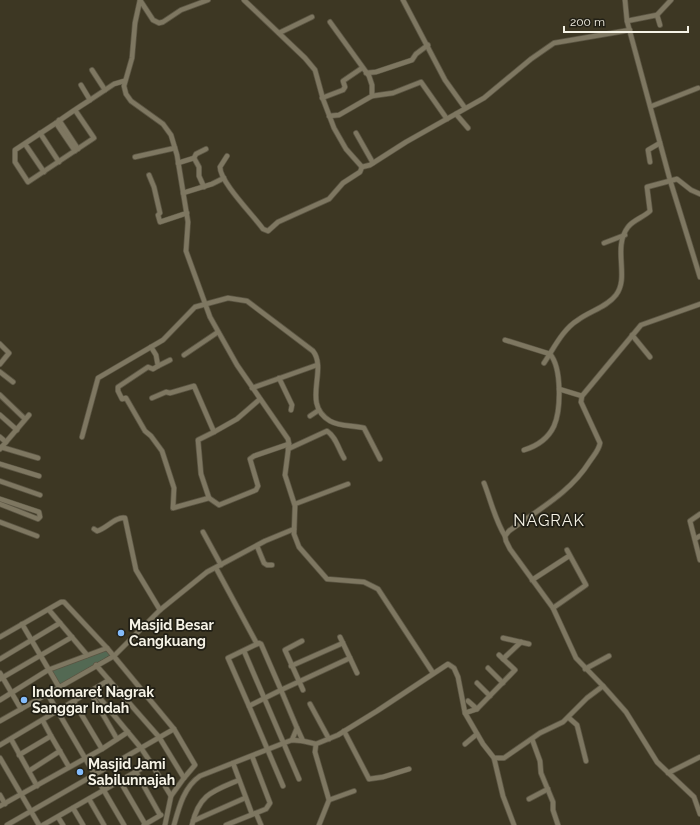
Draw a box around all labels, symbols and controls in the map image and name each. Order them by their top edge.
scale bar [564,8,688,34]
text: 200 m [570,15,605,29]
district label: NAGRAK [513,511,585,530]
place label: Masjid Besar Cangkuang [129,617,214,649]
marker: Masjid Besar Cangkuang [116,628,126,638]
place label: Indomaret Nagrak Sanggar Indah [32,684,154,716]
marker: Indomaret Nagrak Sanggar Indah [19,695,29,705]
place label: Masjid Jami Sabilunnajah [88,756,175,788]
marker: Masjid Jami Sabilunnajah [75,767,85,777]

